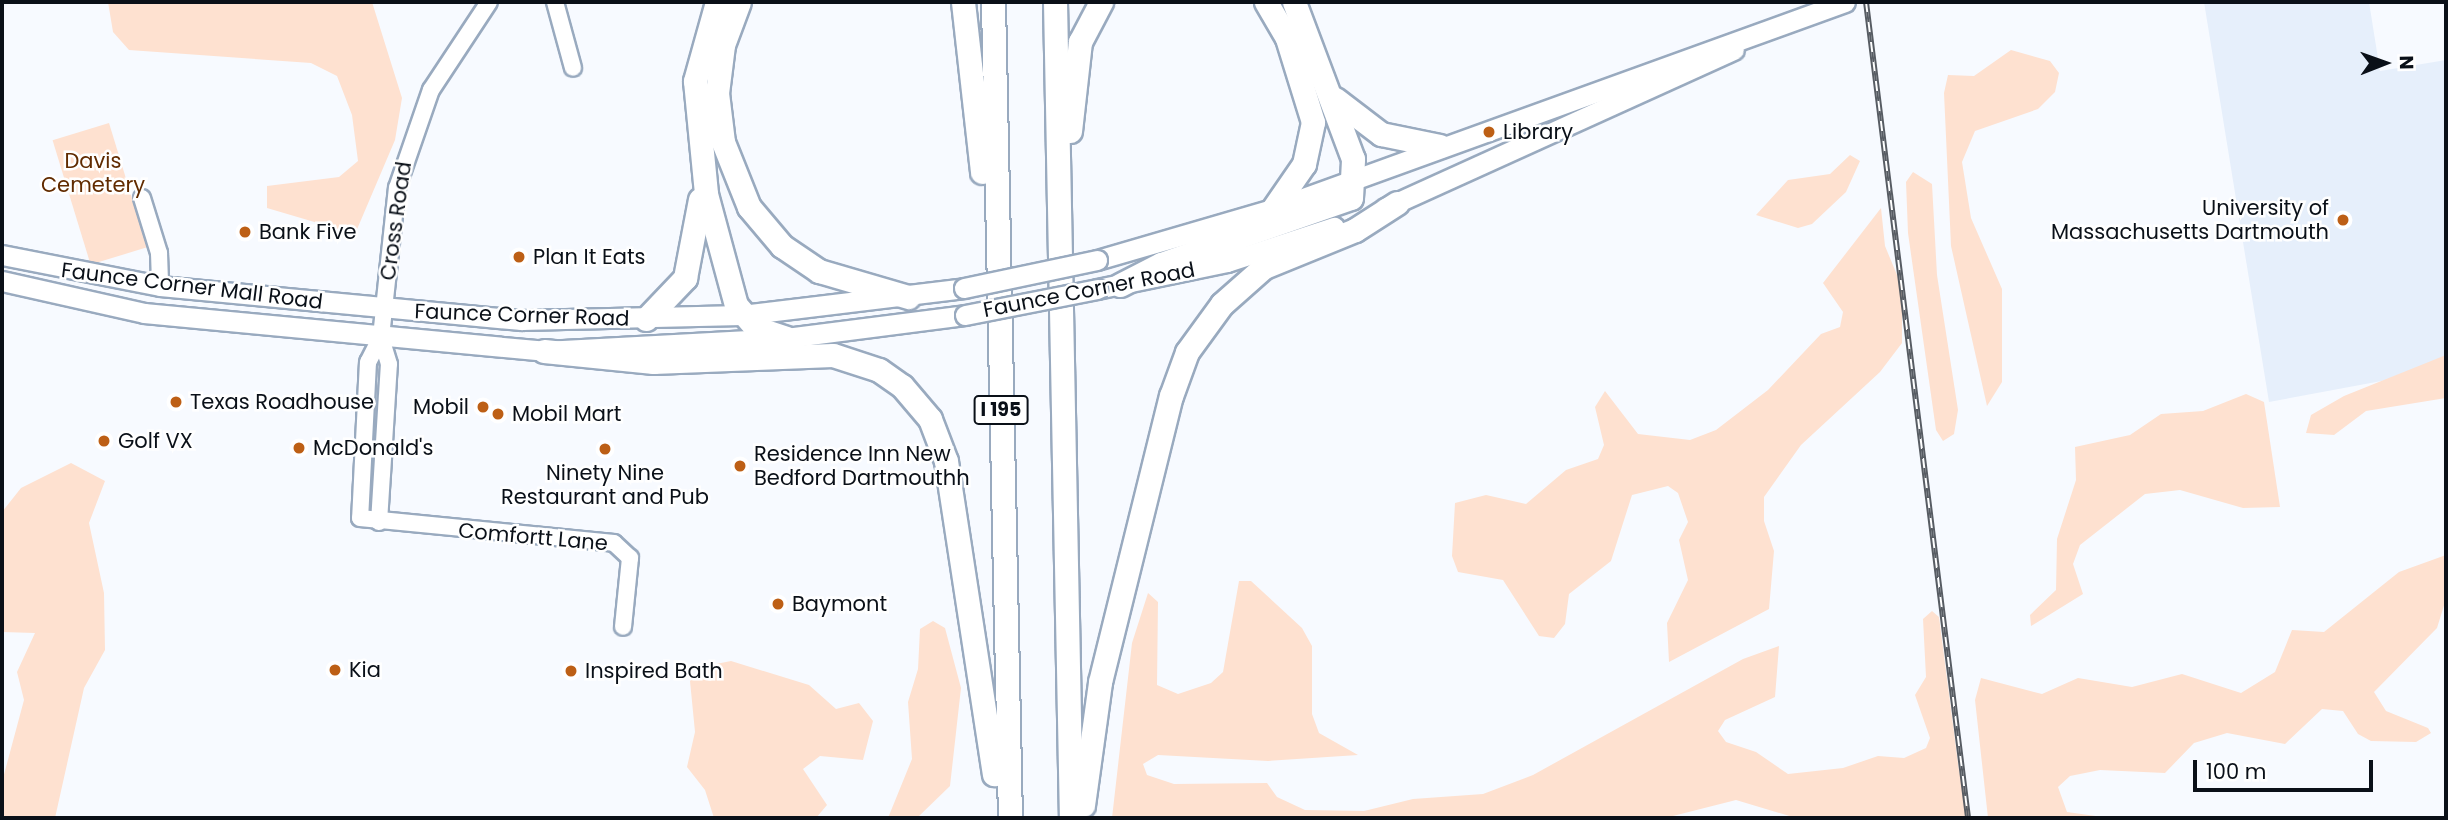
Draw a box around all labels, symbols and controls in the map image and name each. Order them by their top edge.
north arrow [2350,28,2420,98]
text: N [2393,55,2420,70]
place label: Library [1503,119,1573,145]
marker: Library [1481,124,1497,140]
park label: Davis Cemetery [41,148,145,198]
street label: Cross Road [375,160,417,282]
place label: University of Massachusetts Dartmouth [2051,195,2329,245]
marker: University of Massachusetts Dartmouth [2335,212,2351,228]
place label: Bank Five [259,219,356,245]
marker: Bank Five [237,224,253,240]
place label: Plan It Eats [533,244,646,270]
marker: Plan It Eats [511,249,527,265]
street label: Faunce Corner Mall Road [60,257,324,315]
street label: Faunce Corner Road [981,257,1197,323]
street label: Faunce Corner Road [414,299,630,331]
place label: Texas Roadhouse [190,389,374,415]
marker: Texas Roadhouse [168,394,184,410]
place label: Mobil [413,394,469,420]
road number: I 195 [973,394,1029,426]
marker: Mobil [475,399,491,415]
place label: Mobil Mart [512,401,621,427]
marker: Mobil Mart [490,406,506,422]
place label: Golf VX [118,428,193,454]
marker: Golf VX [96,433,112,449]
place label: McDonald's [313,435,433,461]
marker: McDonald's [291,440,307,456]
marker: Ninety Nine Restaurant and Pub [597,441,613,457]
place label: Residence Inn New Bedford Dartmouthh [754,441,970,491]
marker: Residence Inn New Bedford Dartmouthh [732,458,748,474]
place label: Ninety Nine Restaurant and Pub [501,460,709,510]
street label: Comfortt Lane [457,518,609,556]
place label: Baymont [792,591,887,617]
marker: Baymont [770,596,786,612]
place label: Kia [349,657,381,683]
place label: Inspired Bath [585,658,723,684]
marker: Kia [327,662,343,678]
marker: Inspired Bath [563,663,579,679]
scale bar [2196,746,2376,790]
text: 100 m [2206,757,2266,786]

